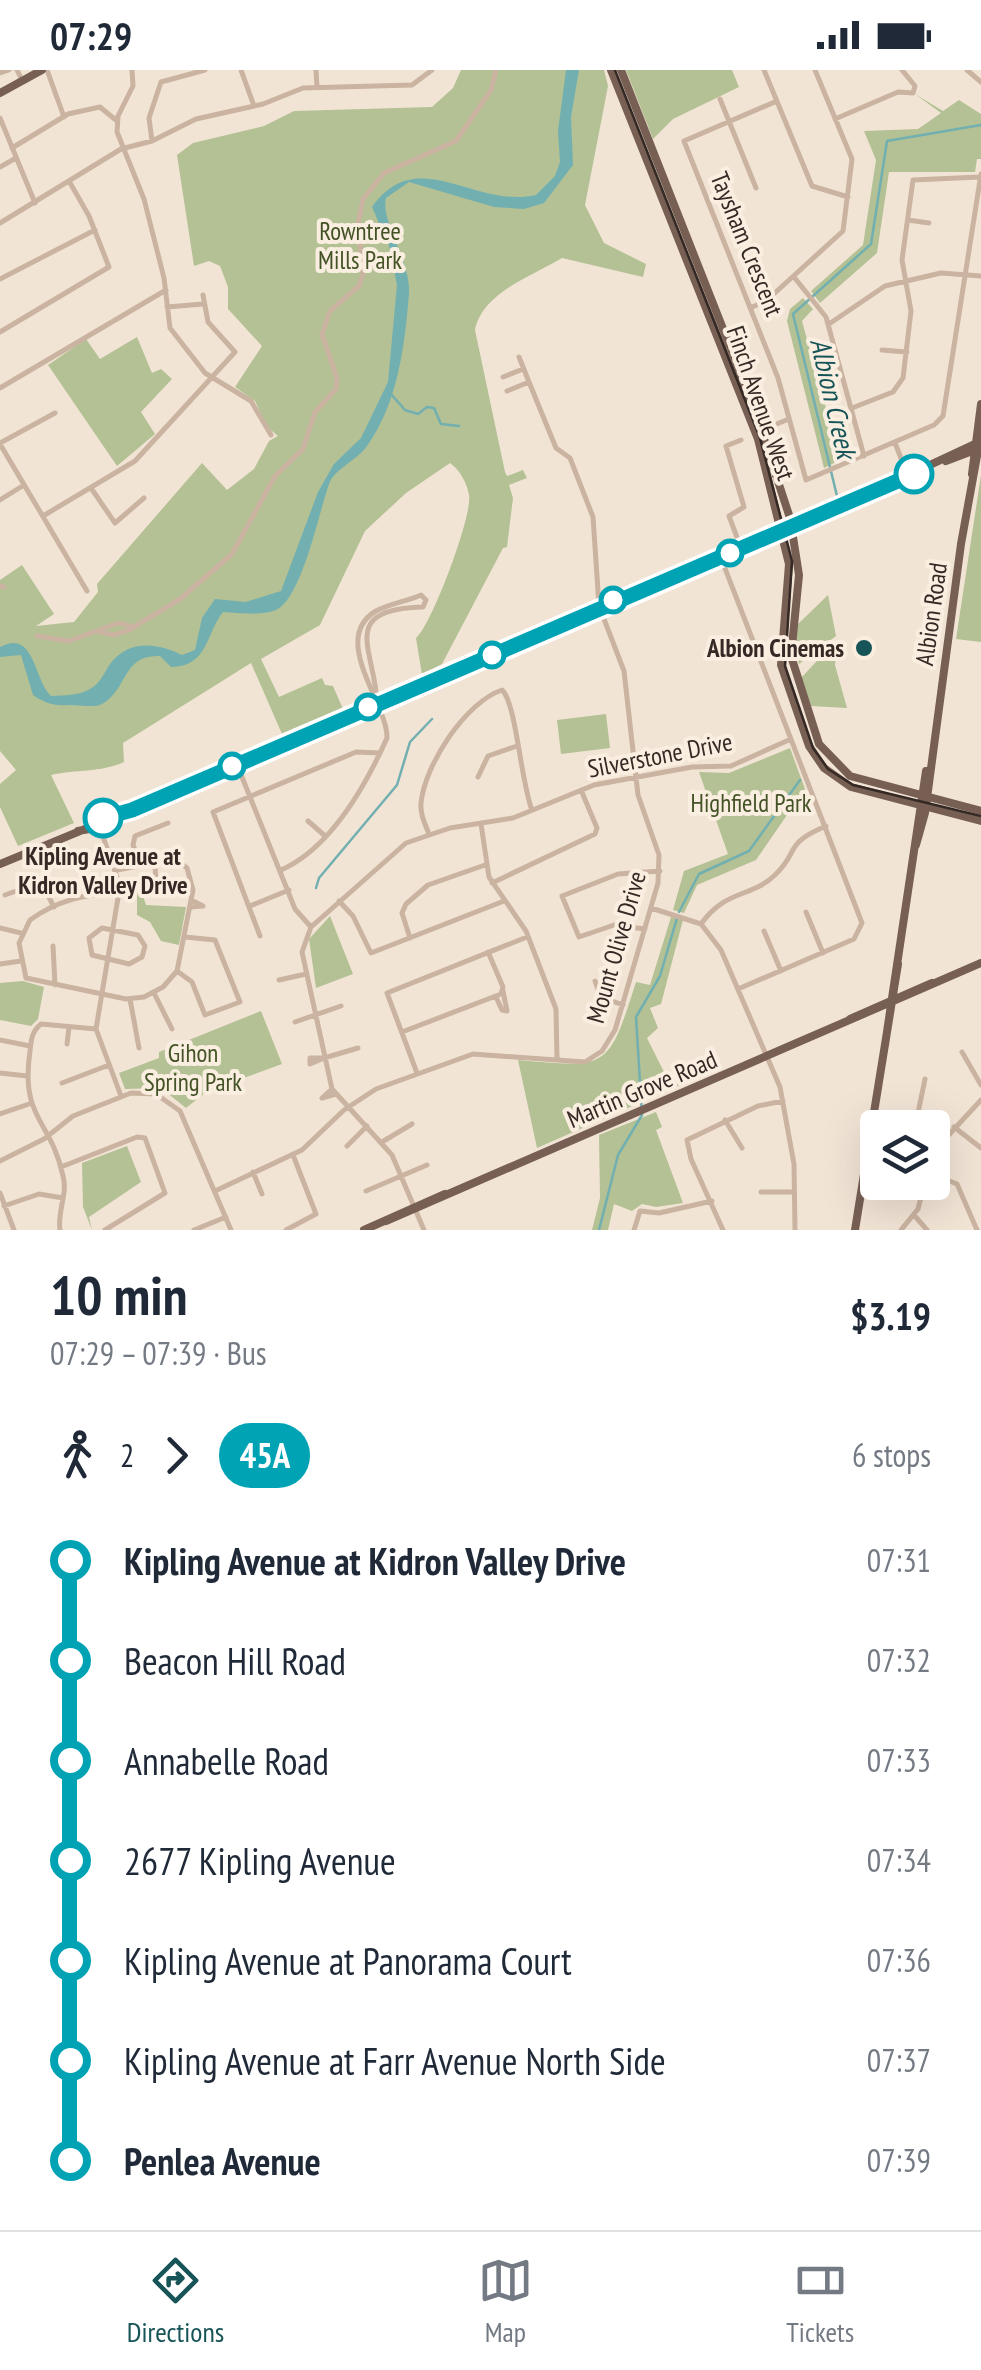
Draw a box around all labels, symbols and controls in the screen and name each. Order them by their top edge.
text: 07:29 [50,11,132,60]
street label: Taysham Crescent [704,167,791,321]
park label: Rowntree Mills Park [318,215,402,276]
street label: Finch Avenue West [720,322,802,484]
water label: Albion Creek [802,334,866,465]
unlabelled marker [895,455,933,493]
unlabelled marker [717,540,743,566]
street label: Albion Road [908,560,954,668]
unlabelled marker [600,587,626,613]
place label: Albion Cinemas [706,632,844,664]
marker: Albion Cinemas [853,637,875,659]
unlabelled marker [479,642,505,668]
unlabelled marker [355,694,381,720]
street label: Silverstone Drive [585,725,735,785]
unlabelled marker [219,753,245,779]
park label: Highfield Park [691,787,812,819]
marker: Kipling Avenue at Kidron Valley Drive [84,799,122,837]
place label: Kipling Avenue at Kidron Valley Drive [18,840,188,901]
street label: Mount Olive Drive [579,867,653,1027]
park label: Gihon Spring Park [144,1037,242,1098]
street label: Martin Grove Road [562,1043,722,1135]
map controls [860,1110,950,1200]
button: layers [860,1110,950,1200]
text: 10 min [50,1259,187,1330]
text: $3.19 [850,1291,931,1340]
text: 07:29 – 07:39 · Bus [50,1332,267,1374]
icon: walk [50,1428,105,1483]
icon: forward [149,1428,204,1483]
text: 45A [239,1432,290,1478]
text: 2 [120,1434,134,1476]
text: 6 stops [852,1434,931,1476]
text: Kipling Avenue at Kidron Valley Drive [124,1536,626,1585]
text: 07:31 [867,1539,931,1581]
text: Beacon Hill Road [124,1636,346,1685]
text: 07:32 [867,1639,931,1681]
text: Annabelle Road [124,1736,329,1785]
text: 07:33 [867,1739,931,1781]
text: 2677 Kipling Avenue [124,1836,396,1885]
text: 07:34 [867,1839,931,1881]
text: Kipling Avenue at Panorama Court [124,1936,572,1985]
text: 07:36 [867,1939,931,1981]
text: Kipling Avenue at Farr Avenue North Side [124,2036,666,2085]
text: 07:37 [867,2039,931,2081]
text: Penlea Avenue [124,2136,321,2185]
text: 07:39 [867,2139,931,2181]
tab: Directions [127,2253,224,2350]
tab: Map [478,2253,533,2350]
tab: Tickets [786,2253,854,2350]

